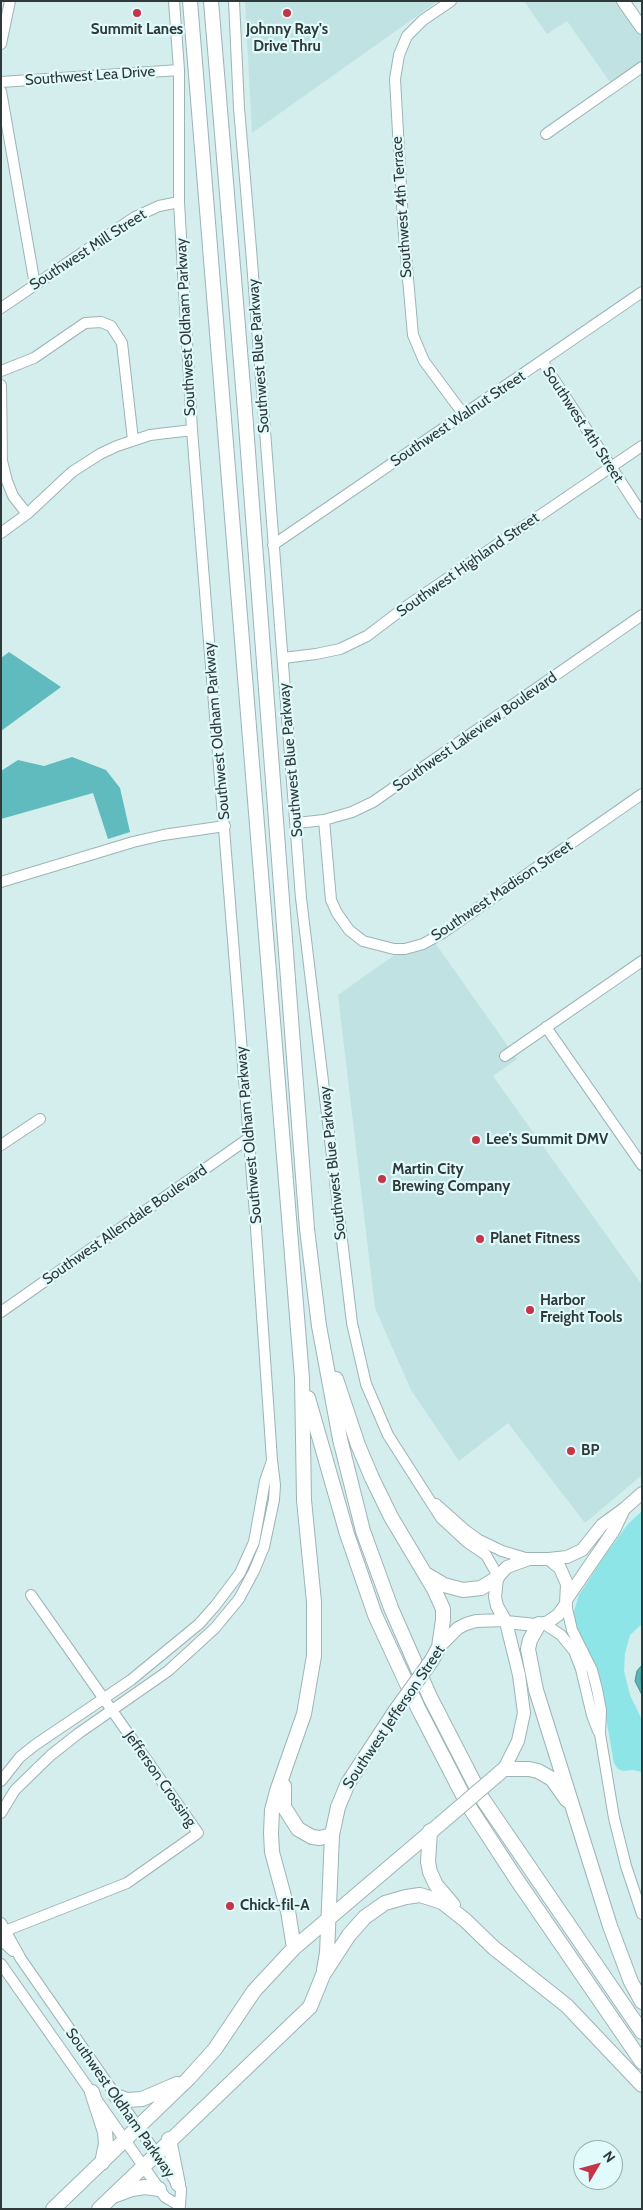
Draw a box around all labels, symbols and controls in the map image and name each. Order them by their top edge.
marker: Summit Lanes [131,7,143,19]
marker: Johnny Ray's Drive Thru [281,7,293,19]
place label: Summit Lanes [91,21,183,39]
place label: Johnny Ray's Drive Thru [246,21,328,56]
street label: Southwest Lea Drive [24,62,156,90]
street label: Southwest 4th Terrace [388,136,416,278]
street label: Southwest Mill Street [26,206,150,294]
street label: Southwest Oldham Parkway [172,237,200,417]
street label: Southwest Blue Parkway [245,278,273,434]
street label: Southwest 4th Street [539,364,627,486]
street label: Southwest Walnut Street [387,367,529,471]
street label: Southwest Highland Street [393,509,543,621]
street label: Southwest Oldham Parkway [200,641,234,821]
street label: Southwest Lakeview Boulevard [390,668,560,796]
street label: Southwest Blue Parkway [275,682,307,838]
street label: Southwest Madison Street [428,837,576,945]
street label: Southwest Oldham Parkway [232,1045,266,1225]
street label: Southwest Blue Parkway [316,1085,350,1241]
place label: Lee's Summit DMV [486,1131,608,1149]
marker: Lee's Summit DMV [470,1134,482,1146]
street label: Southwest Allendale Boulevard [39,1161,211,1289]
place label: Martin City Brewing Company [392,1161,510,1196]
marker: Martin City Brewing Company [376,1173,388,1185]
place label: Planet Fitness [490,1230,580,1248]
marker: Planet Fitness [474,1233,486,1245]
place label: Harbor Freight Tools [540,1292,622,1327]
marker: Harbor Freight Tools [524,1304,536,1316]
place label: BP [581,1442,599,1460]
marker: BP [565,1445,577,1457]
street label: Southwest Jefferson Street [339,1642,449,1792]
street label: Jefferson Crossing [120,1728,200,1830]
place label: Chick-fil-A [240,1897,310,1915]
marker: Chick-fil-A [224,1900,236,1912]
street label: Southwest Oldham Parkway [61,2025,179,2181]
north arrow [573,2140,623,2190]
text: N [599,2147,619,2166]

